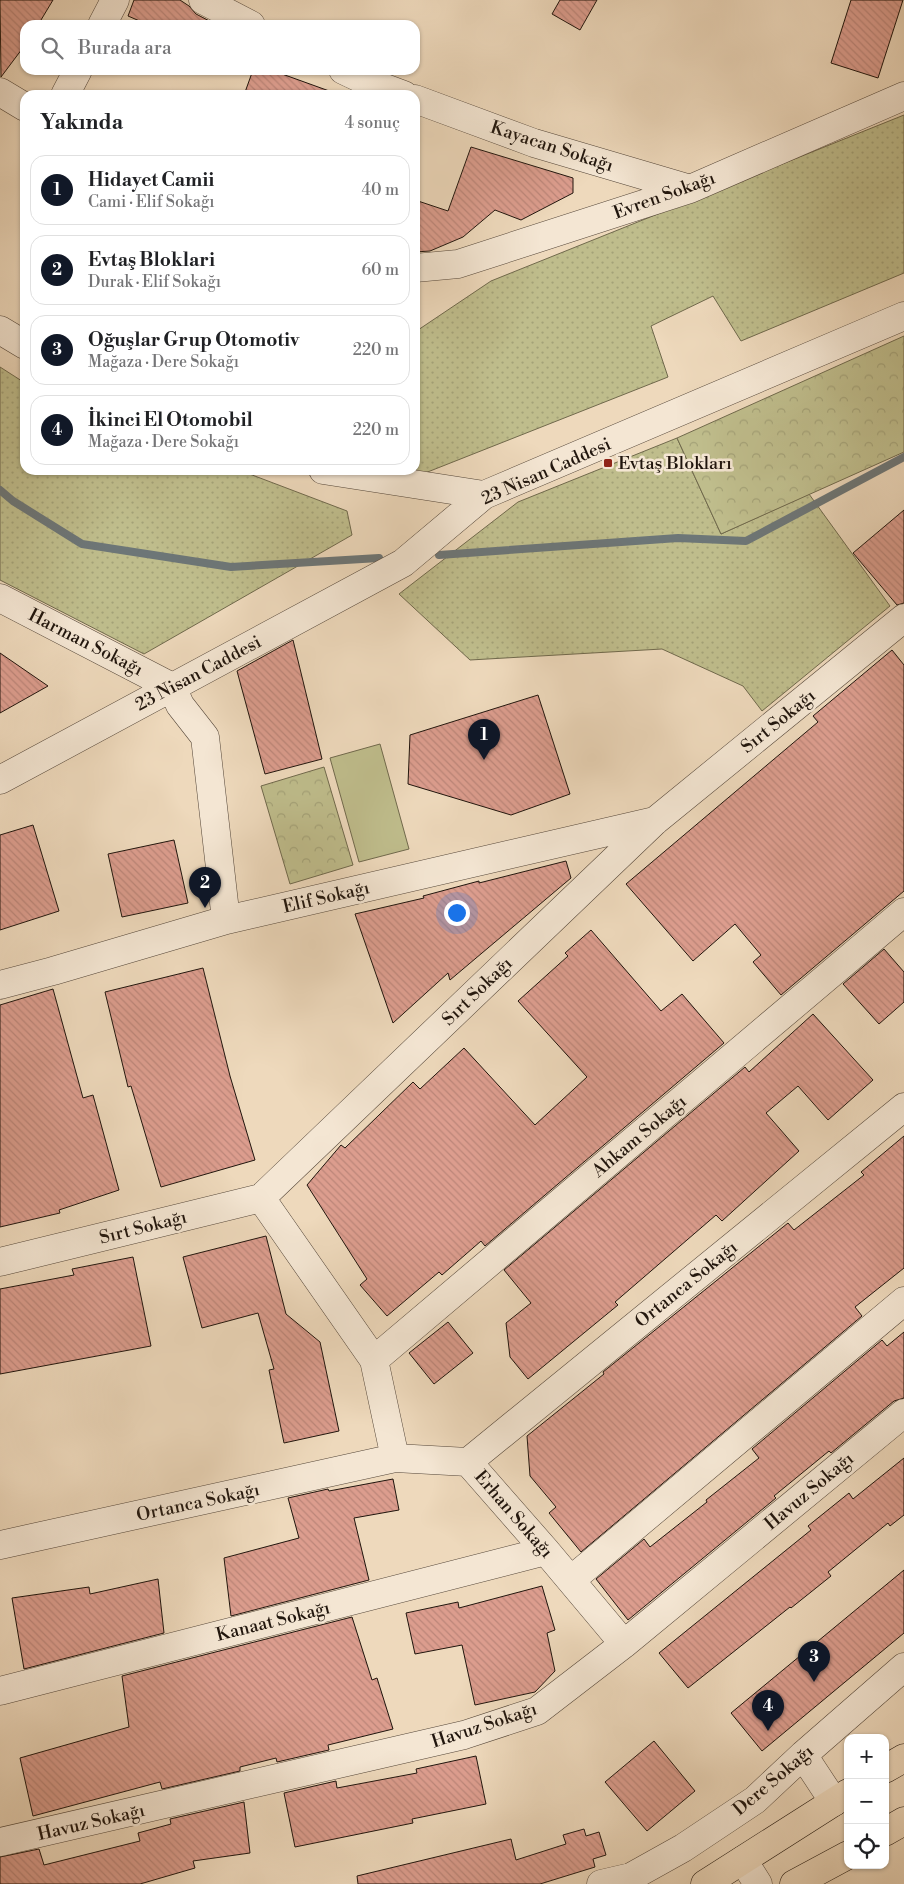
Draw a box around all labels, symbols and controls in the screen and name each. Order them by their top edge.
search box [20,20,420,75]
icon: search [38,34,66,62]
text: Burada ara [78,36,172,60]
text: Yakında [40,110,123,136]
text: 4 sonuç [344,113,400,133]
street label: Kayacan Sokağı [487,116,616,177]
street label: Evren Sokağı [610,166,718,225]
text: Hidayet Camii [88,168,214,192]
text: 1 [53,180,61,200]
text: 40 m [362,180,399,200]
text: Cami · Elif Sokağı [88,192,215,212]
text: Evtaş Bloklari [88,248,215,272]
text: 2 [52,260,62,280]
text: 60 m [361,260,399,280]
text: Durak · Elif Sokağı [88,272,221,292]
text: Oğuşlar Grup Otomotiv [88,328,299,352]
text: 3 [52,340,62,360]
text: 220 m [353,340,399,360]
text: Mağaza · Dere Sokağı [88,352,239,372]
text: İkinci El Otomobil [88,408,253,432]
text: 4 [52,420,62,440]
text: 220 m [353,420,399,440]
text: Mağaza · Dere Sokağı [88,432,239,452]
street label: 23 Nisan Caddesi [478,433,615,510]
place label: Evtaş Blokları [618,452,732,475]
marker: Evtaş Blokları [602,457,614,469]
street label: Harman Sokağı [25,604,147,681]
street label: 23 Nisan Caddesi [131,631,265,716]
street label: Sırt Sokağı [736,684,820,758]
pin: 1 [468,719,500,760]
pin: 2 [189,867,221,908]
street label: Elif Sokağı [280,876,372,919]
your location [444,900,470,926]
street label: Sırt Sokağı [437,952,518,1031]
street label: Ahkam Sokağı [587,1090,691,1183]
street label: Sırt Sokağı [97,1205,189,1249]
street label: Ortanca Sokağı [630,1236,742,1333]
street label: Havuz Sokağı [760,1447,859,1535]
street label: Erhan Sokağı [469,1466,558,1563]
street label: Ortanca Sokağı [134,1478,262,1527]
street label: Kanaat Sokağı [214,1596,333,1647]
pin: 3 [798,1641,830,1682]
pin: 4 [752,1690,784,1731]
street label: Havuz Sokağı [428,1698,540,1753]
map controls [844,1734,889,1869]
button: + [844,1734,889,1779]
street label: Dere Sokağı [728,1740,818,1821]
button: − [844,1779,889,1824]
street label: Havuz Sokağı [35,1799,147,1846]
button: locate [844,1824,889,1869]

